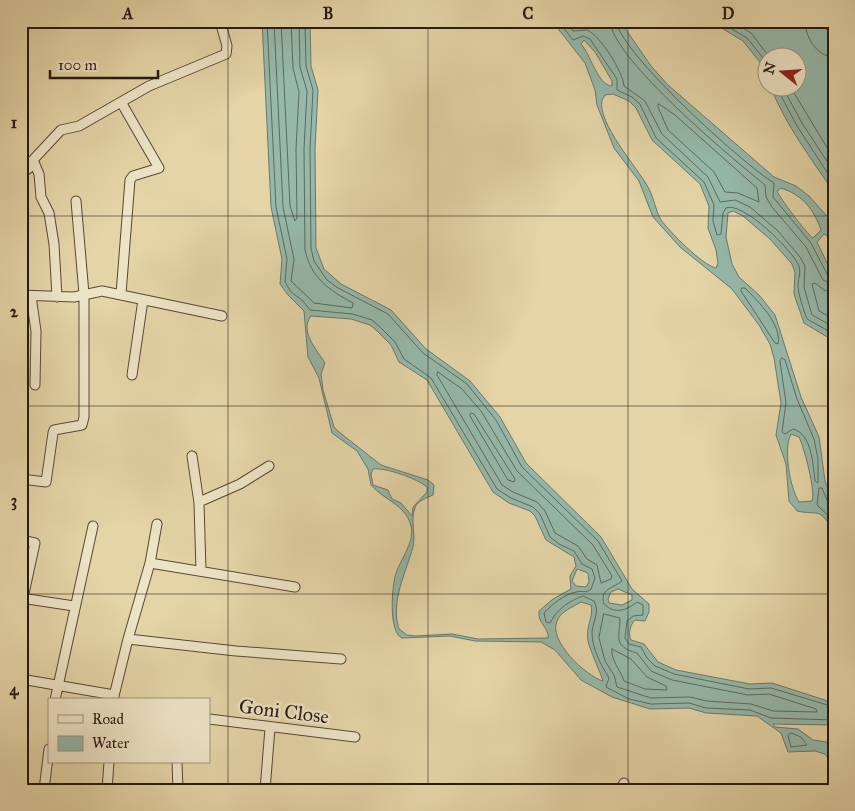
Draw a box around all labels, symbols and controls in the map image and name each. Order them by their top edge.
text: A [122,4,134,23]
text: B [323,4,333,23]
text: C [523,4,534,23]
text: D [722,4,735,23]
scale bar [50,48,158,80]
north arrow [758,48,808,98]
text: 100 m [58,56,98,74]
text: N [760,60,780,77]
text: 1 [11,113,18,132]
text: 2 [10,302,19,321]
text: 3 [11,491,17,511]
text: 4 [10,680,20,700]
street label: Goni Close [238,694,330,728]
legend [48,698,210,764]
text: Road [92,710,124,728]
text: Water [92,734,129,752]

